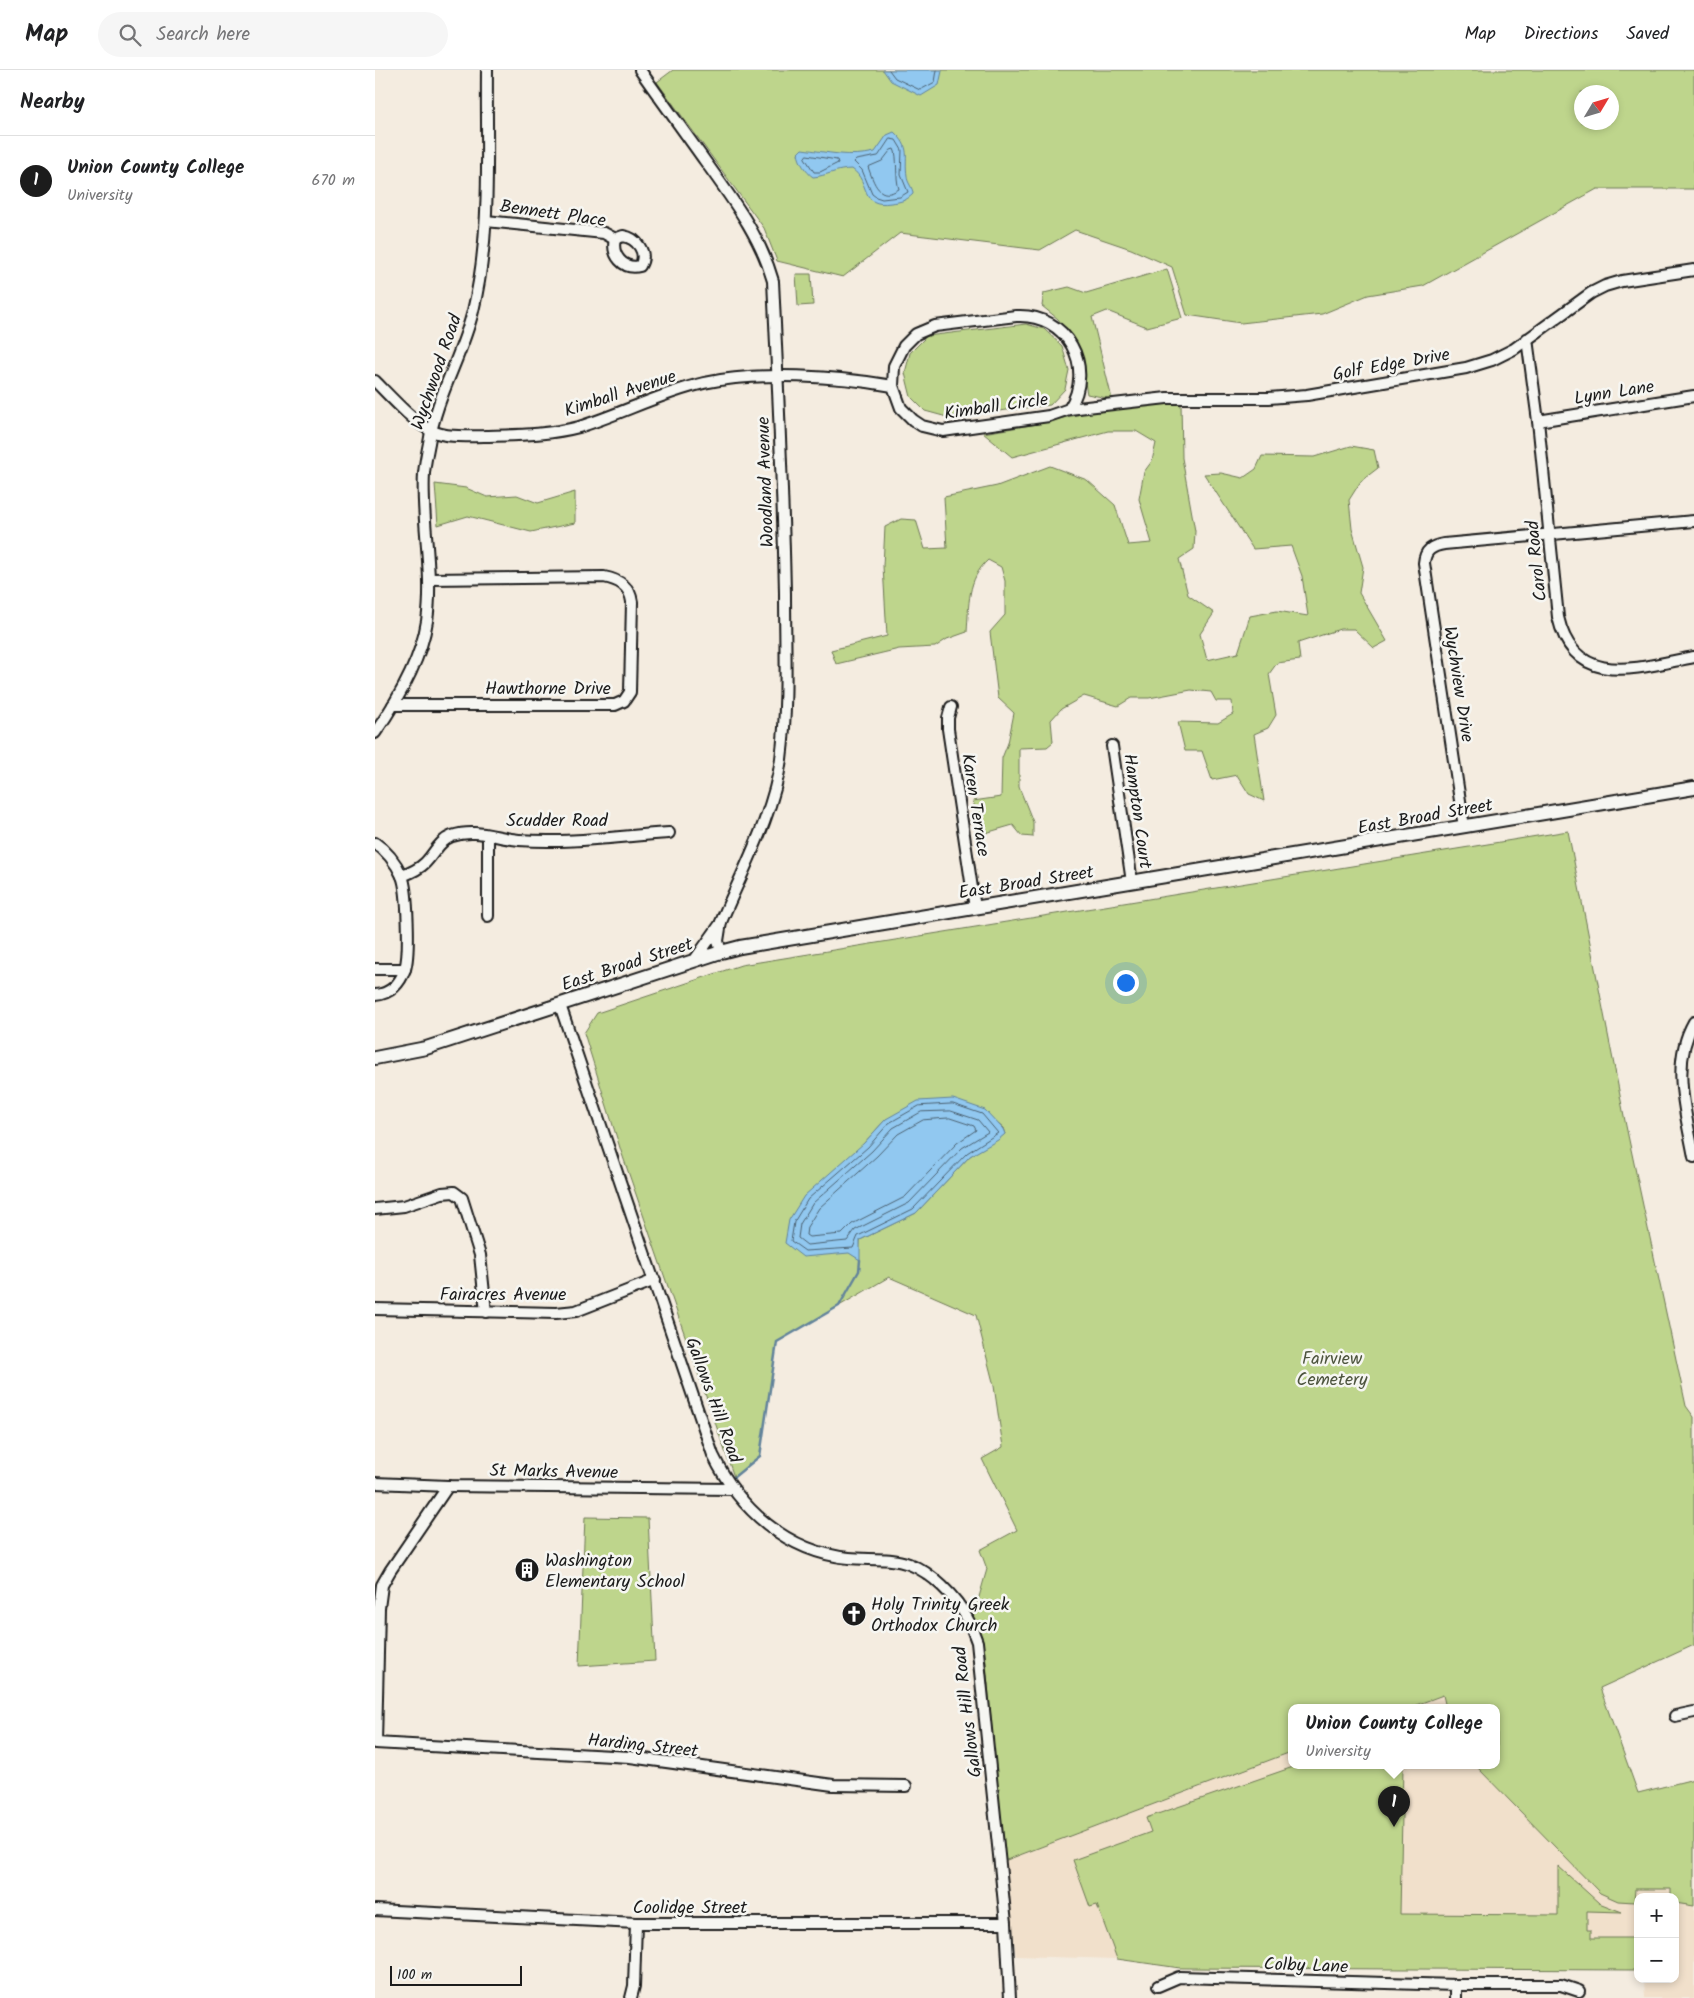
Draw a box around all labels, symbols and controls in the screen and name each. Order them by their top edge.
search box [98,12,448,57]
text: Map [25,15,68,54]
text: Search here [156,20,250,50]
text: Map [1464,20,1496,49]
text: Directions [1524,20,1598,49]
text: Saved [1626,20,1669,49]
icon: search [116,21,144,49]
north arrow [1574,85,1619,130]
text: Nearby [20,86,85,119]
text: Union County College [67,153,244,183]
text: 1 [34,168,38,193]
text: 670 m [312,168,355,193]
text: University [67,183,132,208]
street label: Bennett Place [498,193,608,236]
street label: Wychwood Road [404,310,471,434]
street label: Golf Edge Drive [1330,341,1452,390]
street label: Kimball Avenue [561,363,680,426]
street label: Lynn Lane [1572,373,1656,414]
street label: Kimball Circle [942,386,1050,429]
street label: Woodland Avenue [750,416,783,548]
street label: Carol Road [1519,518,1556,603]
street label: Wychview Drive [1434,624,1481,744]
street label: Hawthorne Drive [485,675,611,704]
street label: Karen Terrace [952,752,997,859]
street label: Hampton Court [1114,752,1159,872]
street label: East Broad Street [1355,791,1496,844]
street label: Scudder Road [506,807,609,836]
street label: East Broad Street [956,858,1097,908]
street label: East Broad Street [558,930,698,1000]
your location [1113,970,1139,996]
street label: Fairacres Avenue [440,1281,566,1310]
street label: Gallows Hill Road [676,1334,749,1468]
park label: Fairview Cemetery [1297,1345,1368,1395]
street label: St Marks Avenue [489,1457,619,1488]
place label: Washington Elementary School [545,1547,686,1597]
building icon: Washington Elementary School [514,1557,540,1583]
place label: Holy Trinity Greek Orthodox Church [871,1591,1010,1641]
church icon: Holy Trinity Greek Orthodox Church [841,1601,867,1627]
street label: Gallows Hill Road [946,1644,991,1779]
popup [1288,1704,1500,1769]
text: Union County College [1305,1709,1483,1739]
street label: Harding Street [586,1726,700,1767]
text: University [1305,1739,1371,1764]
pin: 1 [1378,1786,1410,1827]
map controls [1634,1893,1679,1983]
button: + [1634,1893,1679,1938]
street label: Coolidge Street [633,1894,748,1923]
button: − [1634,1938,1679,1983]
street label: Colby Lane [1263,1951,1349,1982]
scale bar [390,1963,523,1986]
text: 100 m [397,1964,432,1986]

